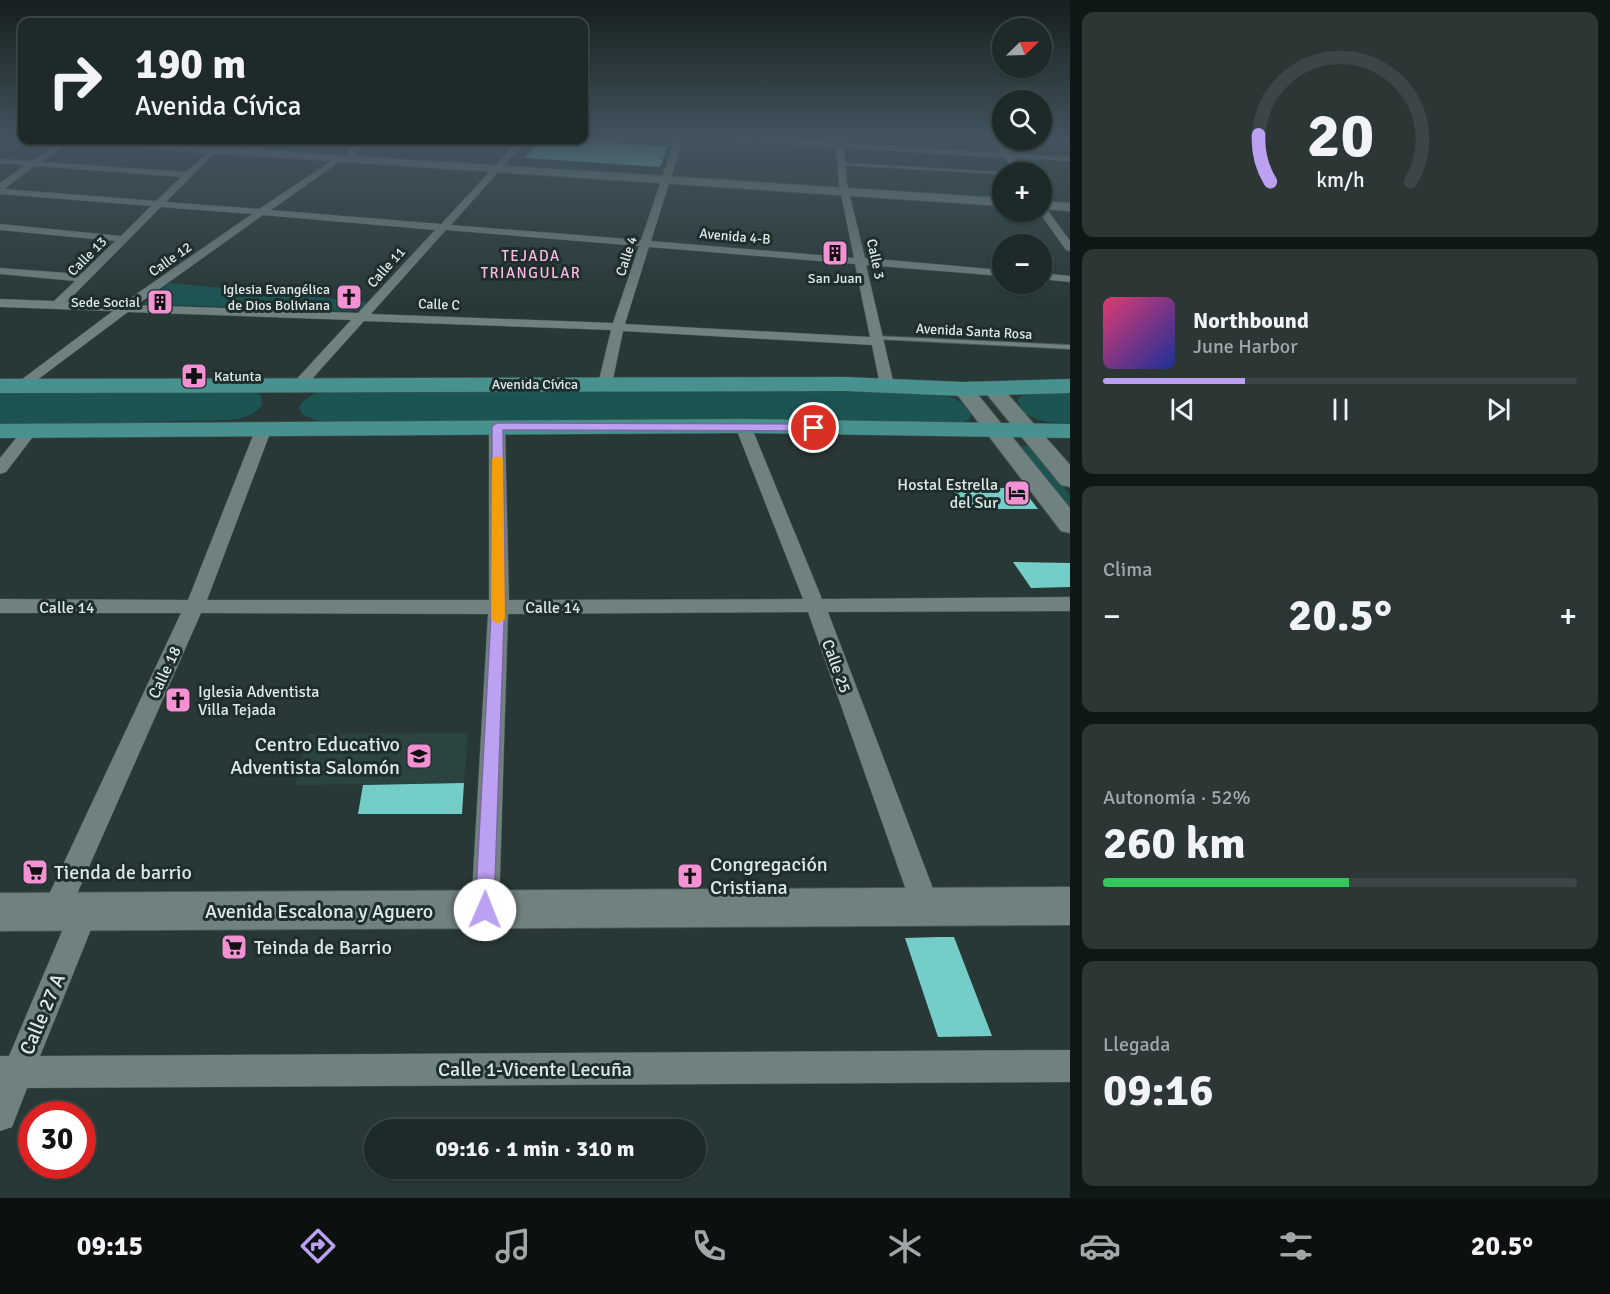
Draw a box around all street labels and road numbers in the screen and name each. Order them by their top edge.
street label: Avenida 4-B [699,225,771,248]
street label: Calle 13 [64,233,111,280]
street label: Calle 4 [612,234,641,278]
street label: Calle 3 [863,237,888,281]
street label: Calle 12 [146,239,195,280]
street label: Calle 11 [364,244,409,291]
street label: Calle C [418,295,460,314]
street label: Avenida Santa Rosa [915,320,1033,343]
street label: Avenida Cívica [492,376,578,393]
street label: Calle 14 [39,598,95,618]
street label: Calle 14 [525,598,581,618]
street label: Calle 25 [817,637,855,696]
street label: Calle 18 [144,643,186,702]
street label: Avenida Escalona y Aguero [205,899,433,924]
street label: Calle 27 A [14,970,71,1059]
street label: Calle 1-Vicente Lecuña [438,1057,632,1082]

